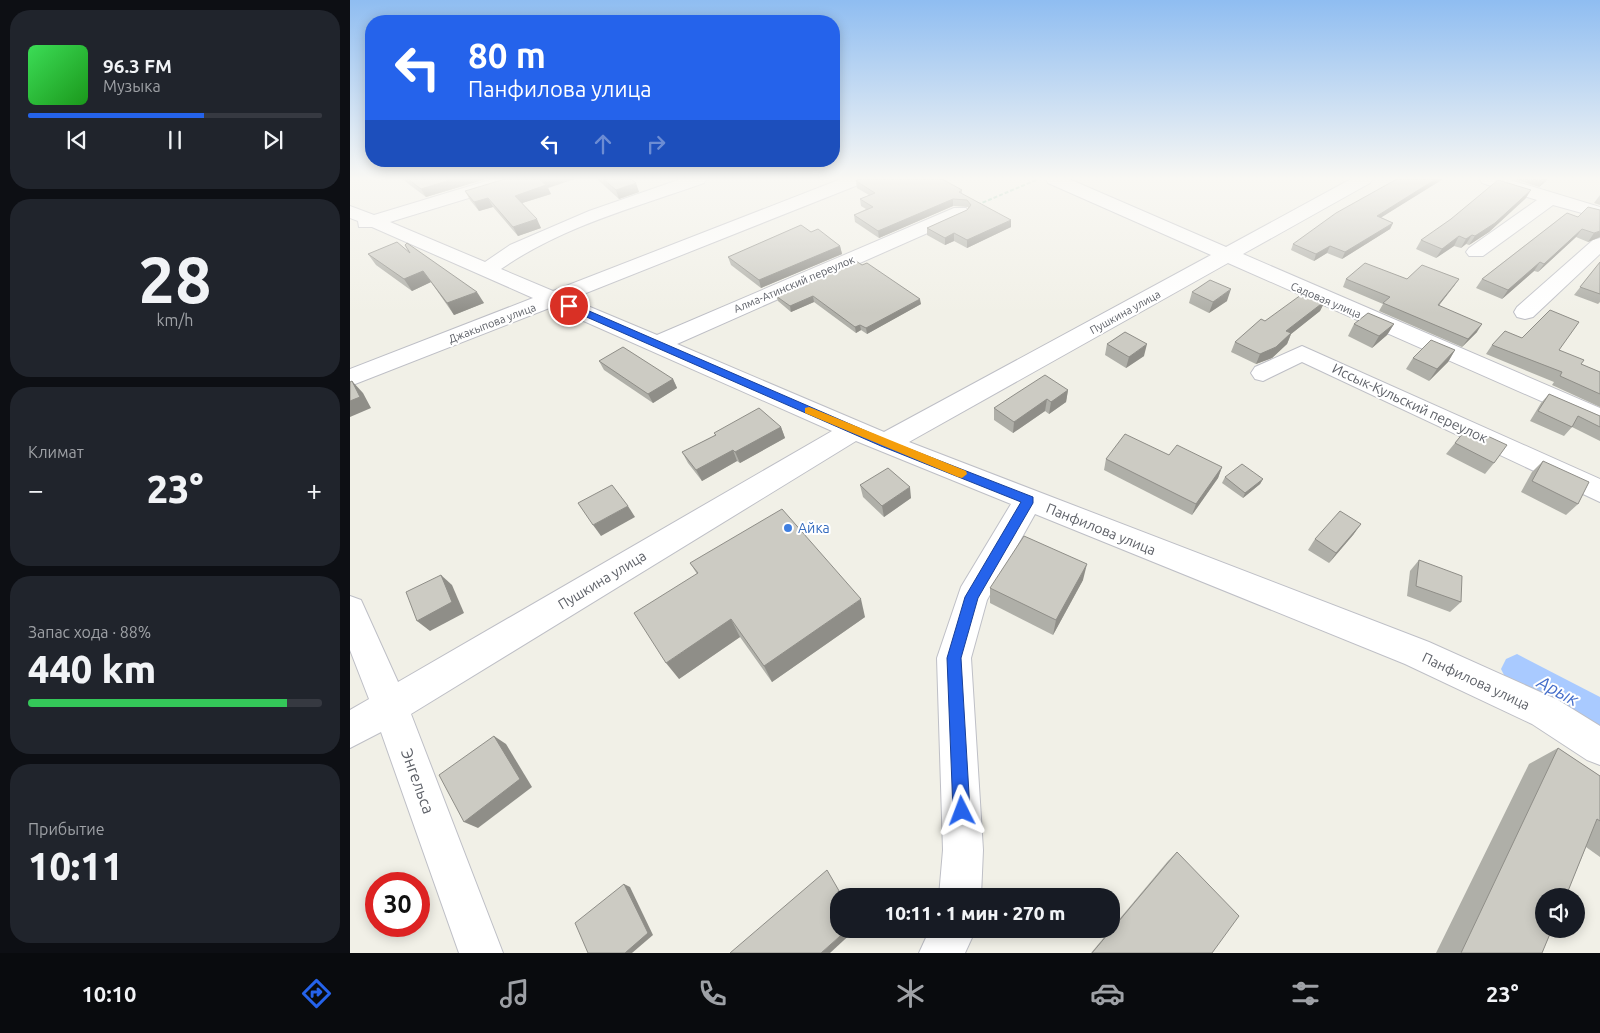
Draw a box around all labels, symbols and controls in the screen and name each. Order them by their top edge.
icon: left [385,35,450,100]
text: 80 m [468,35,546,75]
text: 96.3 FM [103,55,172,77]
text: Панфилова улица [468,76,652,101]
text: Музыка [103,77,161,95]
icon: previous [63,126,91,154]
icon: pause [161,126,189,154]
icon: next [259,126,287,154]
icon: left [536,130,564,158]
icon: ahead [589,130,617,158]
icon: right [642,130,670,158]
text: 28 [138,242,212,315]
street label: Алма-Атинский переулок [732,253,857,315]
street label: Садовая улица [1289,280,1363,320]
pin [548,285,590,327]
street label: Пушкина улица [1088,288,1162,336]
icon: arrive [555,292,583,320]
street label: Джакыпова улица [447,301,537,345]
text: km/h [157,311,193,329]
street label: Иссык-Кульский переулок [1330,360,1490,446]
text: Климат [28,443,84,461]
text: 23° [147,468,203,510]
text: − [28,474,44,505]
text: + [306,474,322,505]
street label: Панфилова улица [1044,500,1158,558]
place label: Айка [798,520,830,536]
marker: Айка [782,522,794,534]
street label: Пушкина улица [555,547,649,613]
text: Запас хода · 88% [28,623,151,641]
text: 440 km [28,648,156,690]
street label: Панфилова улица [1420,649,1532,713]
water label: Арык [1534,671,1583,710]
street label: Энгельса [398,746,438,816]
position arrow [935,784,987,836]
text: Прибытие [28,820,105,838]
text: 10:11 [28,845,123,887]
speed limit sign: 30 [365,872,430,937]
map controls [1535,888,1585,938]
button: sound [1535,888,1585,938]
text: 10:11 · 1 мин · 270 m [885,902,1065,924]
icon: directions [299,976,334,1011]
icon: music [497,976,532,1011]
icon: phone [695,976,730,1011]
icon: climate [893,976,928,1011]
icon: car [1090,976,1125,1011]
icon: filters [1288,976,1323,1011]
text: 10:10 [81,981,136,1006]
text: 23° [1486,981,1519,1006]

